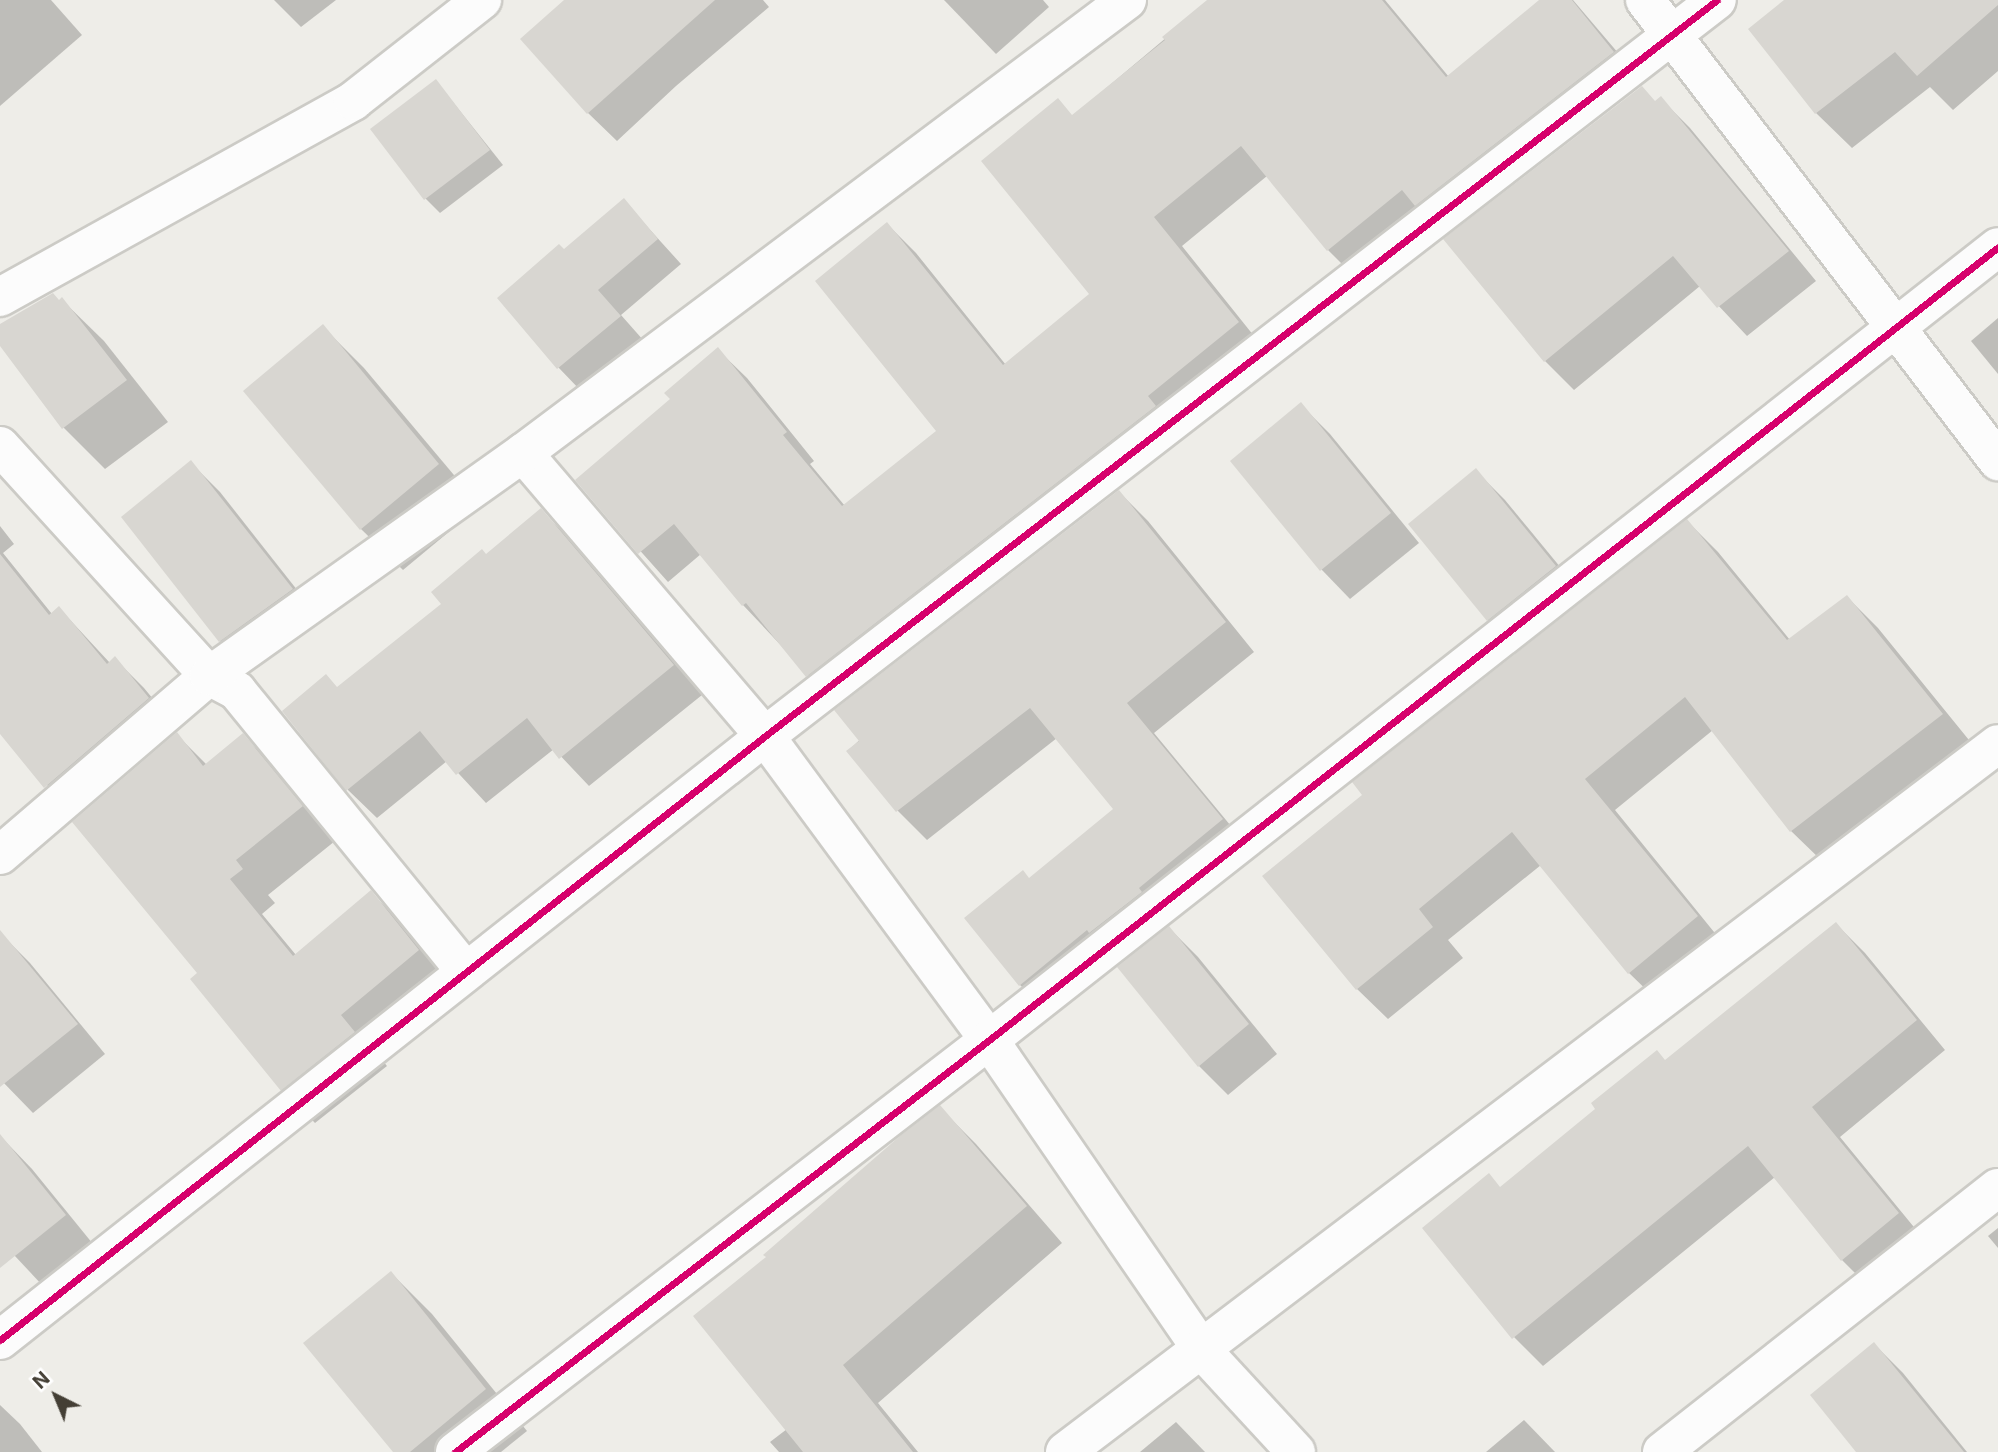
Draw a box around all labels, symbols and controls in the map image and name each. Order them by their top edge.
north arrow [21,1361,91,1431]
text: N [28,1367,54,1394]

